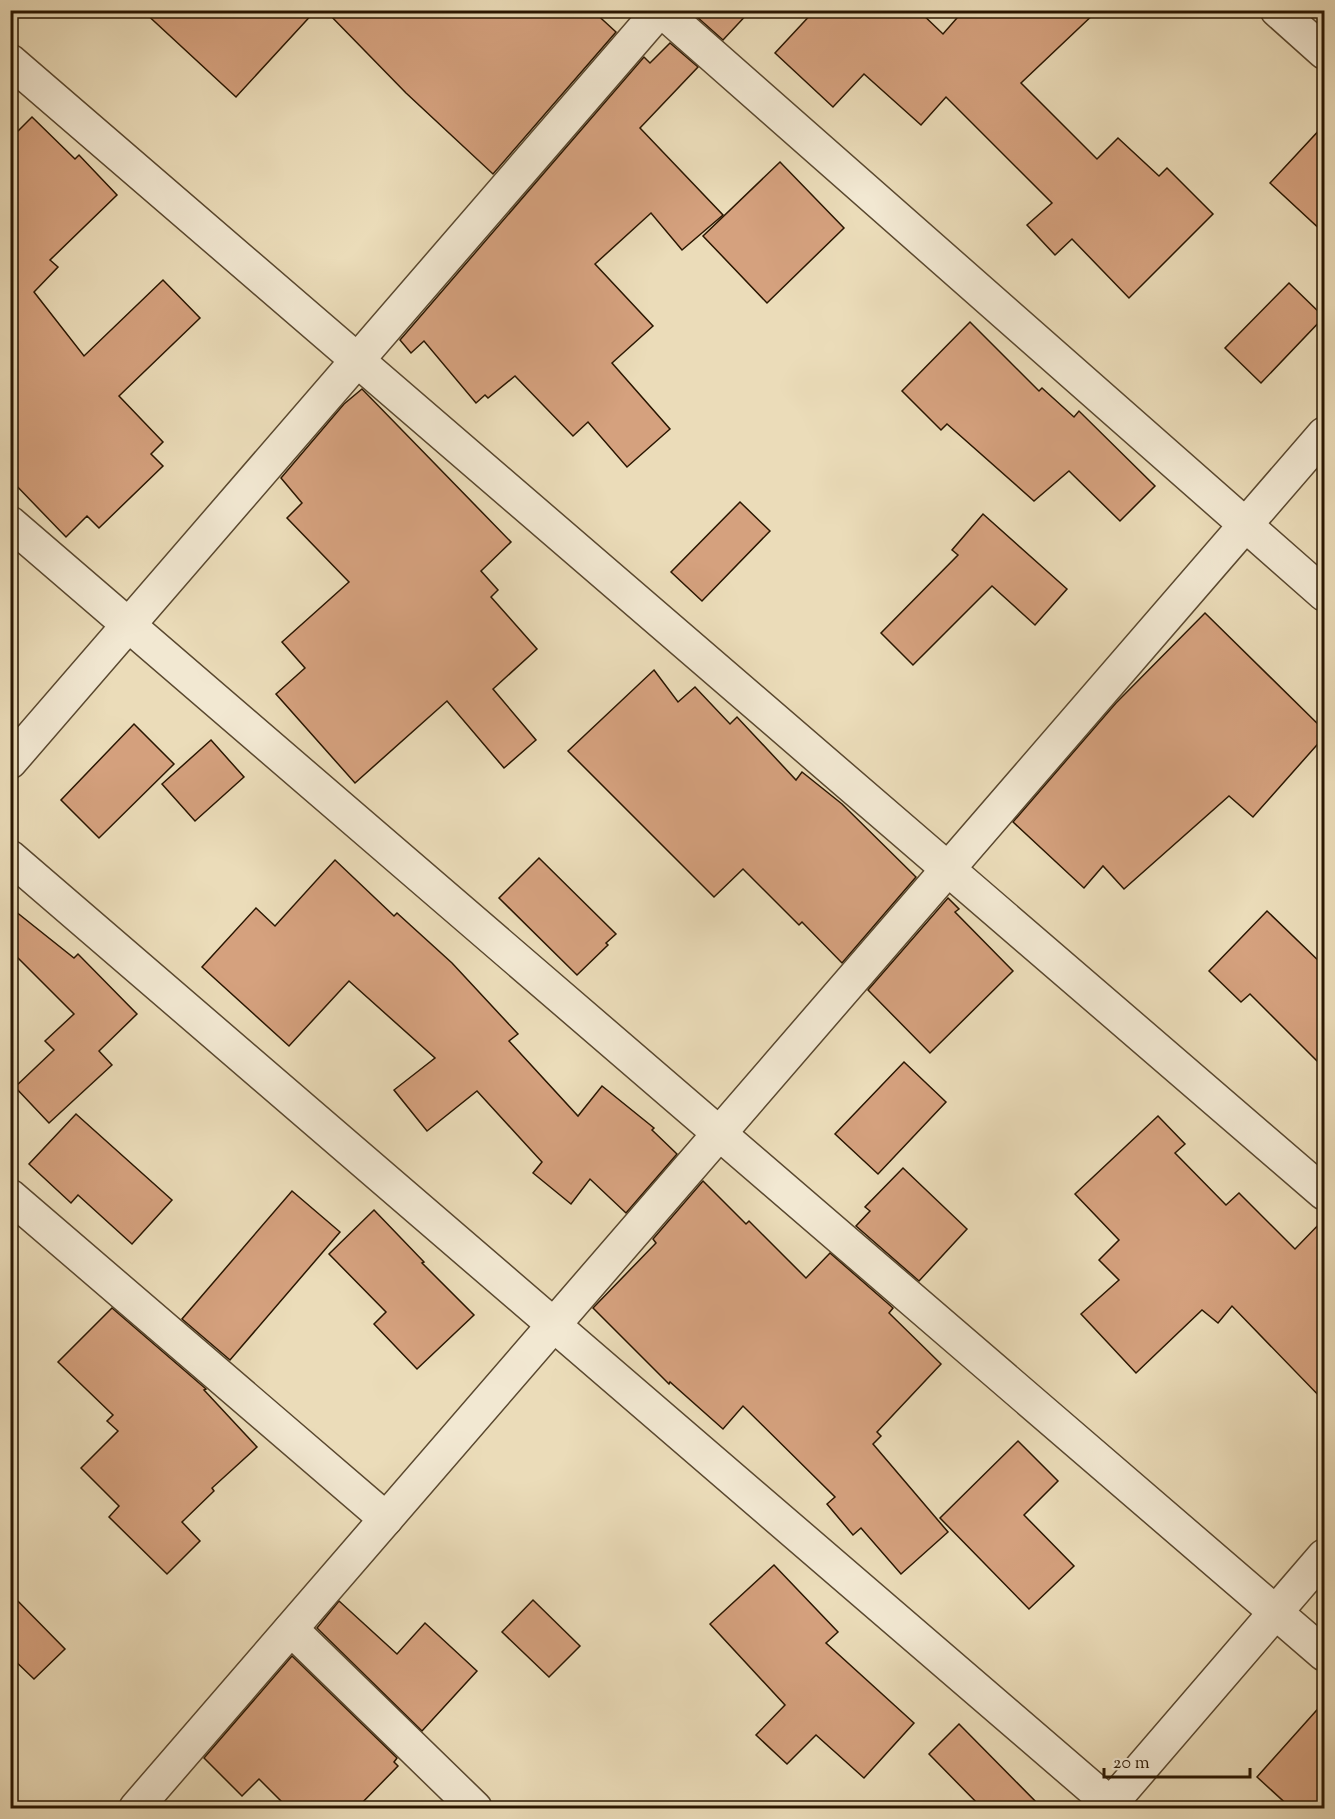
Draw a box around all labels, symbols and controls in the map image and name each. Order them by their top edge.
scale bar [1104,1741,1250,1779]
text: 20 m [1113,1751,1150,1777]

